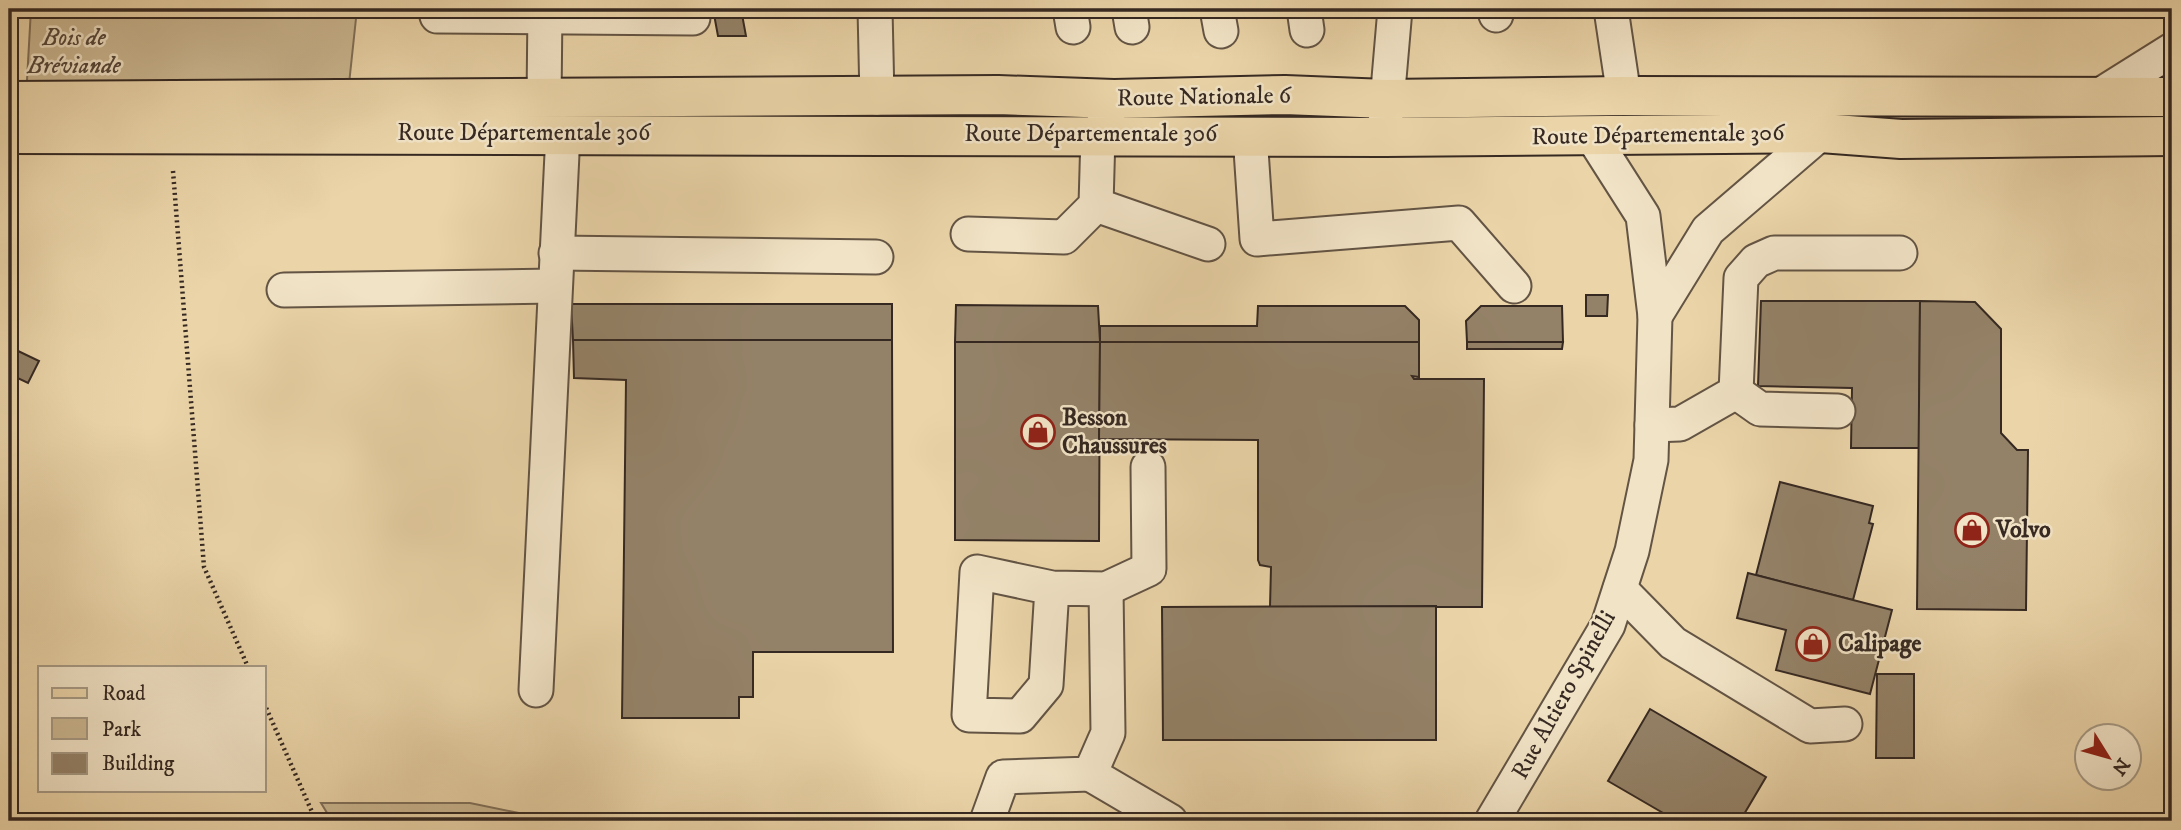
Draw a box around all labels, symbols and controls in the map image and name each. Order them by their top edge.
park label: Bois de Bréviande [26,23,122,81]
street label: Route Nationale 6 [1117,80,1293,114]
street label: Route Départementale 306 [397,118,652,148]
street label: Route Départementale 306 [1531,118,1786,152]
street label: Route Départementale 306 [964,119,1219,149]
place label: Besson Chaussures [1062,403,1167,461]
shop icon: Besson Chaussures [1019,413,1057,451]
shop icon: Volvo [1953,511,1991,549]
place label: Volvo [1995,515,2051,545]
street label: Rue Altiero Spinelli [1505,605,1623,785]
shop icon: Calipage [1794,625,1832,663]
place label: Calipage [1838,629,1921,659]
legend [38,666,266,792]
text: Road [102,681,146,707]
text: Park [102,717,142,743]
north arrow [2072,722,2142,792]
text: Building [102,751,175,777]
text: N [2106,753,2134,780]

